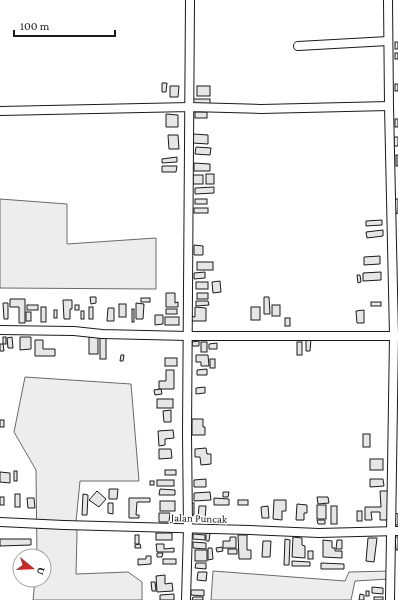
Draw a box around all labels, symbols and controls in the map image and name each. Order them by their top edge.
scale bar [14,12,115,38]
text: 100 m [20,19,50,33]
street label: Jalan Puncak [170,511,228,526]
north arrow [12,548,52,588]
text: U [34,566,48,577]

